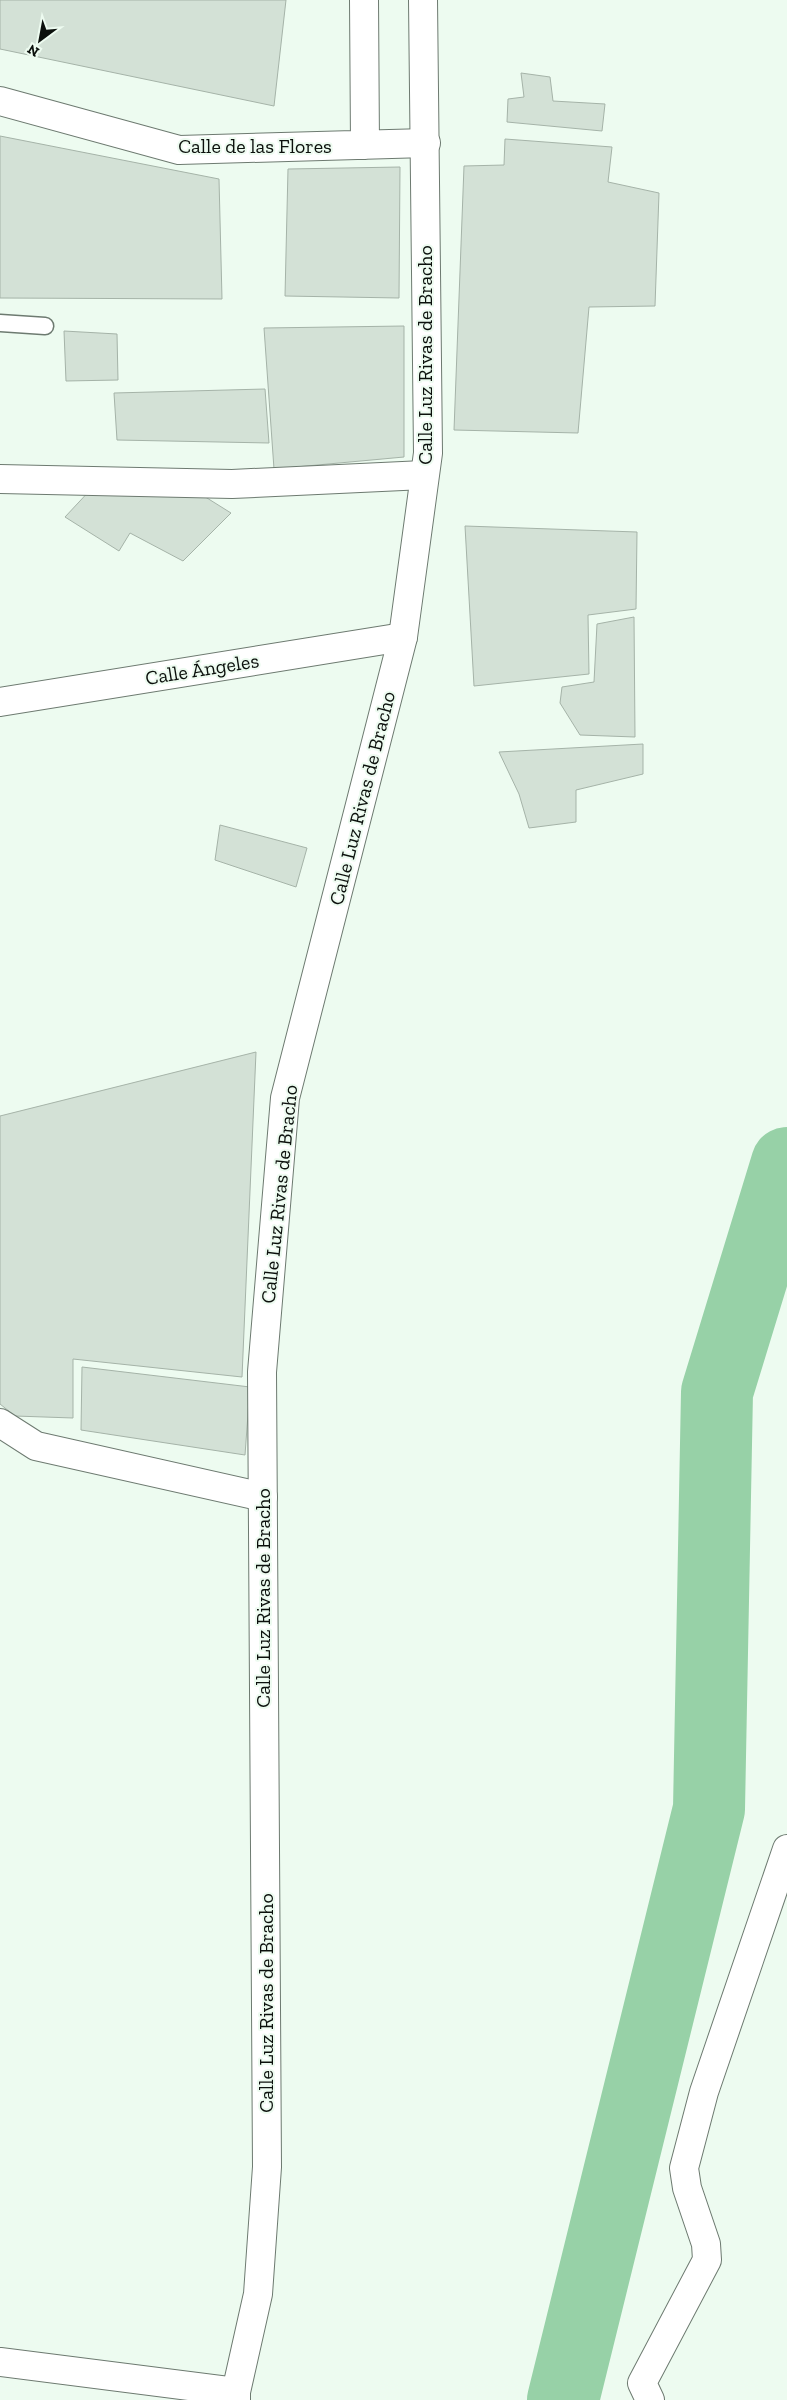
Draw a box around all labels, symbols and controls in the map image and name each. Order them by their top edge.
north arrow [15,15,65,65]
text: N [24,40,42,61]
street label: Calle de las Flores [178,134,332,158]
street label: Calle Luz Rivas de Bracho [413,245,437,465]
street label: Calle Ángeles [143,648,261,690]
street label: Calle Luz Rivas de Bracho [324,689,400,907]
street label: Calle Luz Rivas de Bracho [256,1084,302,1304]
street label: Calle Luz Rivas de Bracho [251,1488,275,1708]
street label: Calle Luz Rivas de Bracho [254,1893,278,2113]

